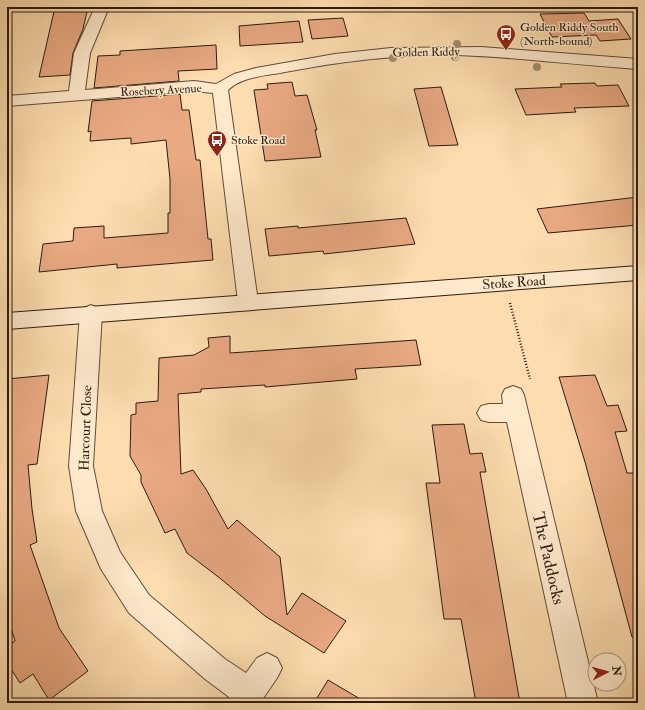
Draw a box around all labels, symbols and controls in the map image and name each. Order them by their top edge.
place label: Golden Riddy South (North-bound) [520,20,619,49]
bus stop icon: Golden Riddy South (North-bound) [495,23,517,51]
street label: Golden Riddy [392,44,460,61]
street label: Rosebery Avenue [120,81,202,100]
bus stop icon: Stoke Road [206,129,228,157]
place label: Stoke Road [231,133,286,148]
street label: Stoke Road [482,272,546,293]
street label: Harcourt Close [76,385,95,471]
street label: The Paddocks [528,510,569,607]
north arrow [587,652,627,692]
text: N [609,664,624,678]

